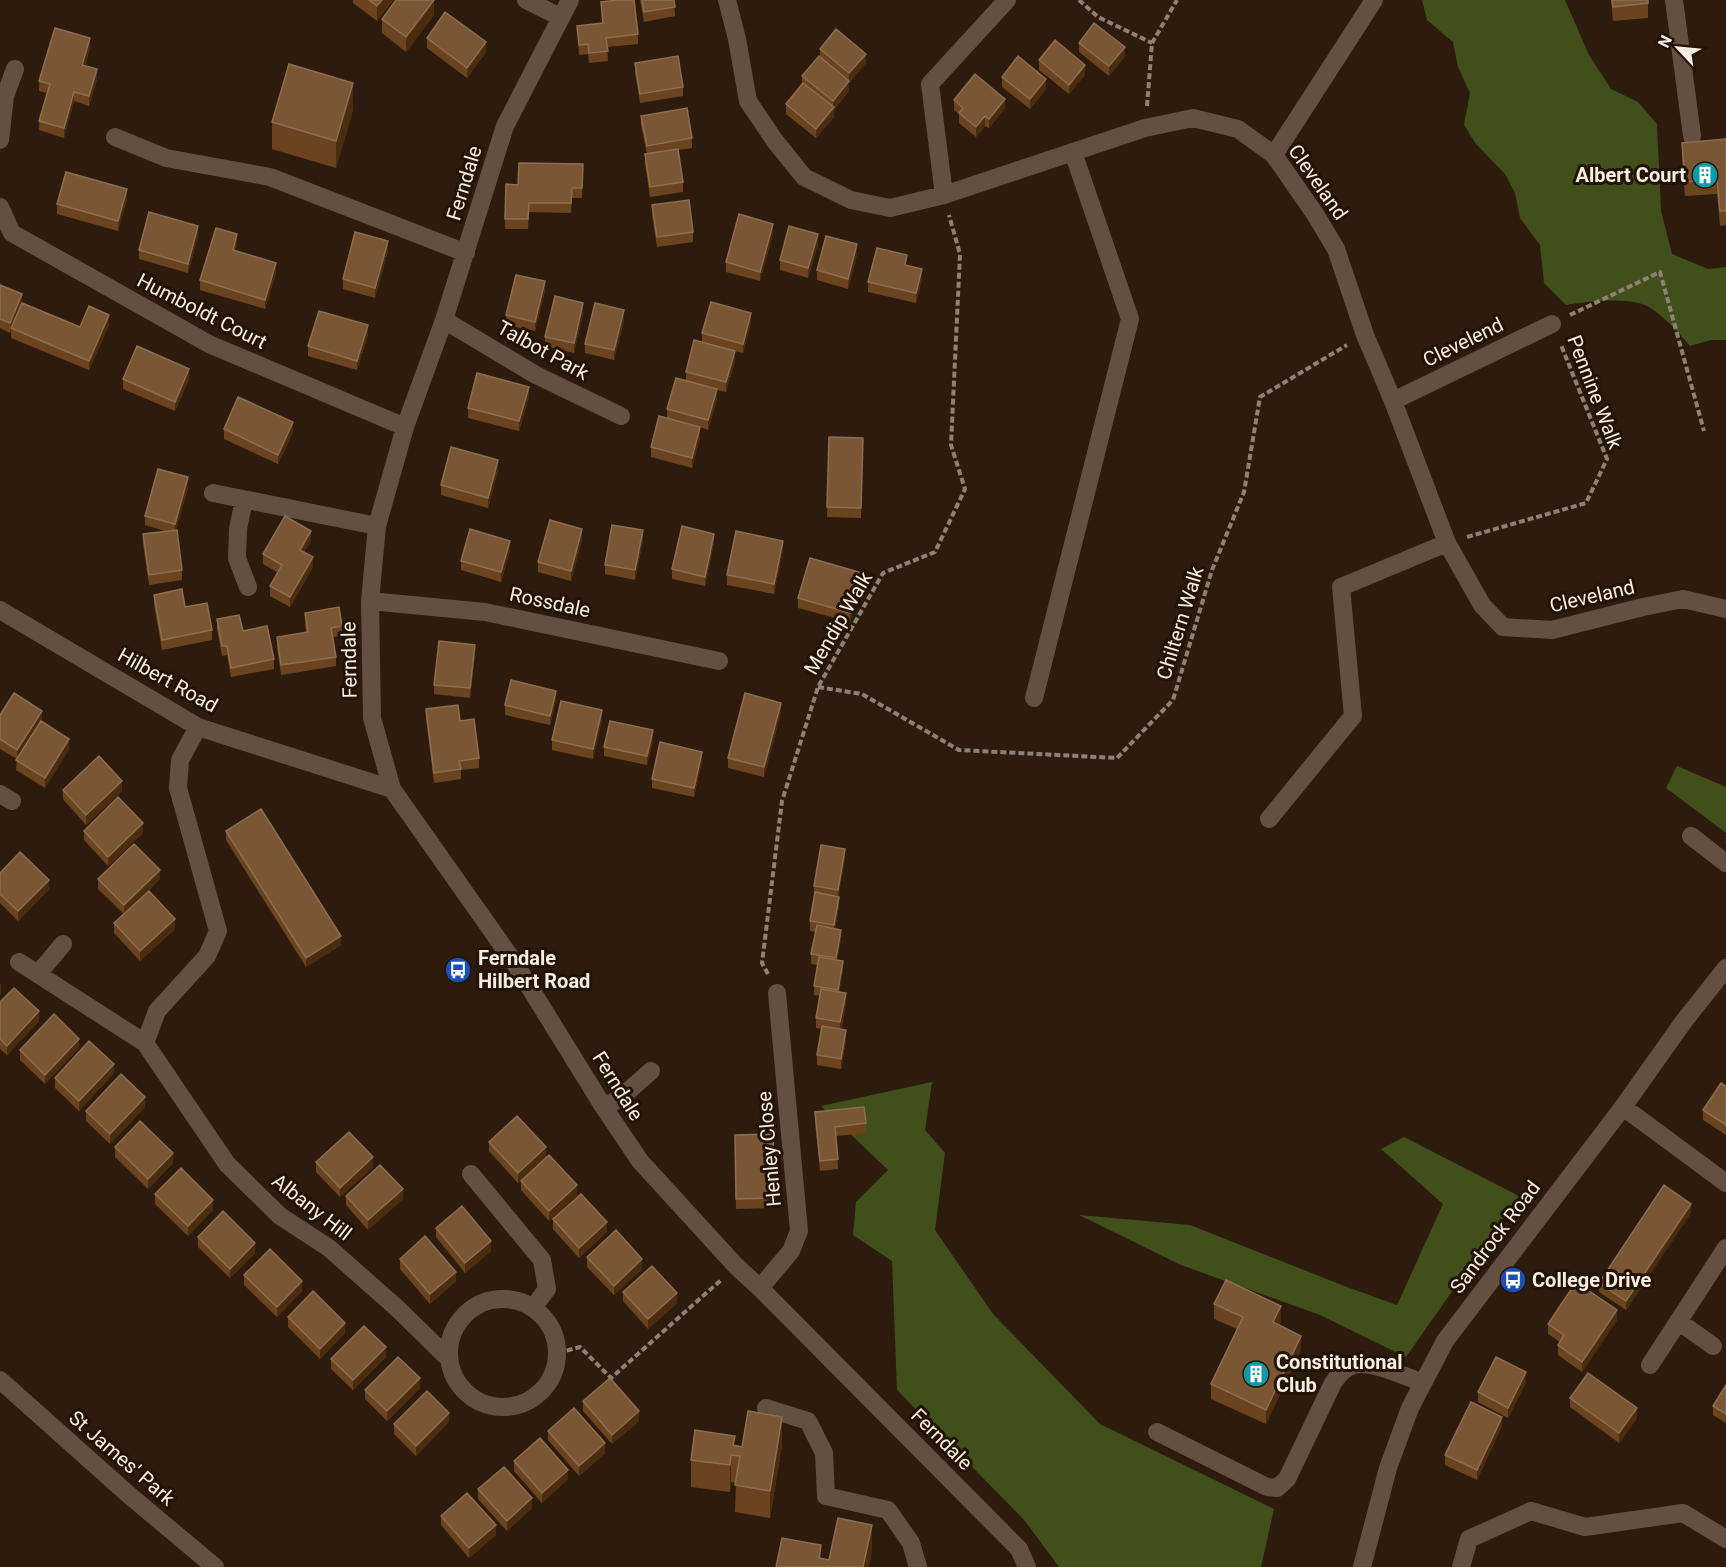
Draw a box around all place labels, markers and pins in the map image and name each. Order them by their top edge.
building icon: Albert Court [1690,160,1720,190]
place label: Albert Court [1576,163,1686,187]
place label: Ferndale Hilbert Road [478,946,590,993]
bus stop icon: Ferndale Hilbert Road [443,955,473,985]
bus stop icon: College Drive [1498,1265,1528,1295]
place label: College Drive [1532,1268,1652,1292]
place label: Constitutional Club [1276,1350,1402,1397]
building icon: Constitutional Club [1241,1359,1271,1389]

